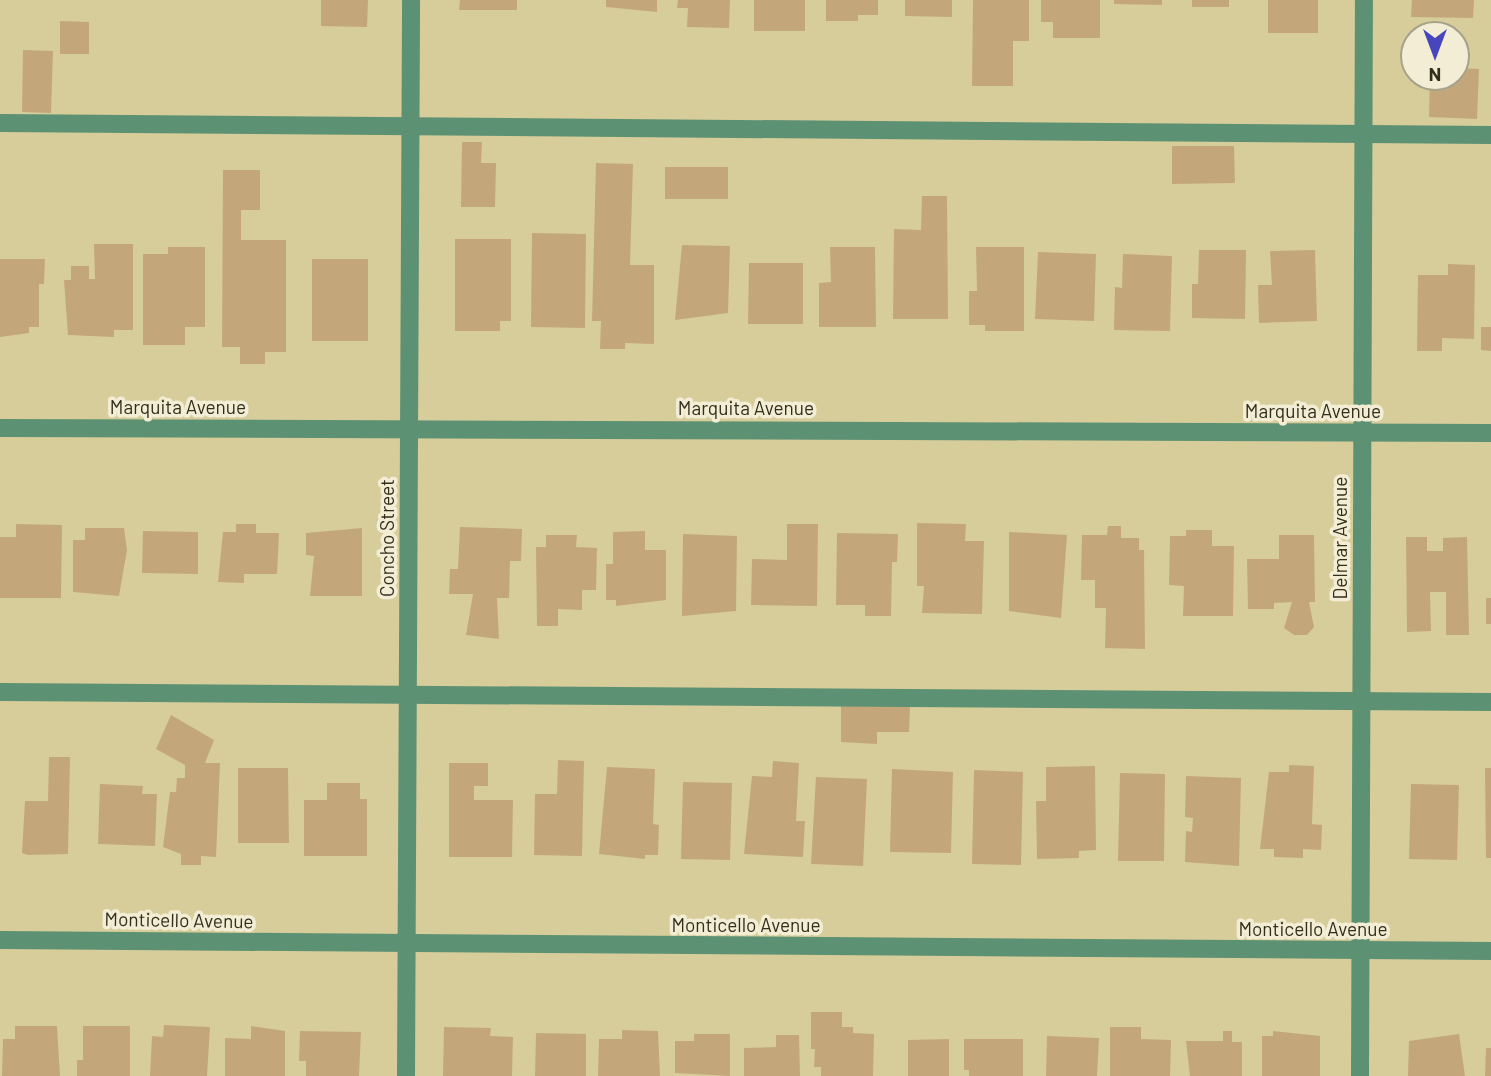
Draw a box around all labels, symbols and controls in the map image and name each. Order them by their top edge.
north arrow [1400,21,1470,91]
text: N [1429,64,1441,87]
street label: Marquita Avenue [110,396,246,418]
street label: Marquita Avenue [678,397,814,419]
street label: Marquita Avenue [1245,400,1381,422]
street label: Delmar Avenue [1329,477,1351,599]
street label: Concho Street [376,479,398,597]
street label: Monticello Avenue [104,907,254,933]
street label: Monticello Avenue [671,914,821,936]
street label: Monticello Avenue [1238,918,1388,940]

